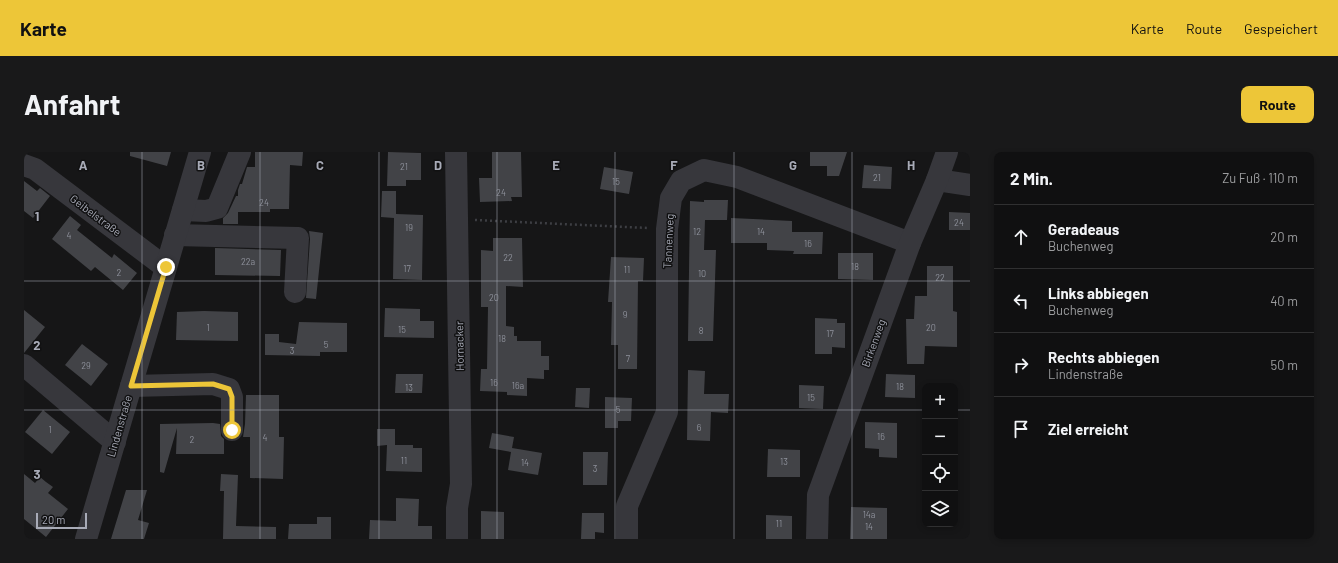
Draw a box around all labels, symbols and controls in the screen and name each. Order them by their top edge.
text: Karte [20,17,67,40]
text: Karte [1131,20,1164,37]
text: Route [1186,20,1222,37]
text: Gespeichert [1244,20,1318,37]
button: Route [1241,86,1314,123]
text: Anfahrt [24,87,120,121]
text: A [79,157,88,173]
text: B [197,157,205,173]
text: C [316,157,324,173]
text: D [434,157,442,173]
text: E [552,157,560,173]
text: F [670,157,678,173]
text: G [789,157,797,173]
text: H [907,157,915,173]
house number: 21 [400,161,408,172]
text: 2 Min. [1010,168,1053,188]
text: Zu Fuß · 110 m [1222,170,1298,186]
house number: 21 [873,172,881,183]
house number: 15 [612,176,620,187]
house number: 24 [496,187,506,198]
street label: Geibelstraße [68,192,124,239]
house number: 24 [259,197,269,208]
text: 1 [35,208,39,224]
street label: Tannenweg [660,213,676,269]
house number: 24 [954,217,964,228]
text: Geradeaus [1048,220,1119,238]
house number: 19 [405,222,413,233]
house number: 12 [693,226,701,237]
house number: 14 [757,226,765,237]
icon: ahead [1010,226,1032,248]
text: 20 m [1270,229,1298,245]
house number: 4 [67,230,72,241]
house number: 16 [804,238,812,249]
text: Buchenweg [1048,238,1113,254]
house number: 22 [503,252,513,263]
house number: 22a [241,256,255,267]
route end [157,258,175,276]
house number: 18 [851,261,859,272]
house number: 17 [403,263,411,274]
house number: 11 [624,264,630,275]
house number: 2 [117,267,122,278]
house number: 10 [698,268,706,279]
house number: 22 [935,272,945,283]
text: Links abbiegen [1048,284,1149,302]
icon: left [1010,290,1032,312]
house number: 20 [489,292,499,303]
text: 40 m [1270,293,1298,309]
text: Buchenweg [1048,302,1113,318]
house number: 9 [623,309,628,320]
street label: Birkenweg [858,317,888,369]
street label: Hornacker [452,321,466,371]
house number: 1 [206,322,210,333]
house number: 20 [926,322,936,333]
house number: 15 [398,324,406,335]
house number: 8 [699,325,704,336]
house number: 17 [826,328,834,339]
house number: 18 [498,333,506,344]
text: 2 [33,337,41,353]
house number: 5 [324,339,329,350]
house number: 3 [290,345,295,356]
text: Rechts abbiegen [1048,348,1159,366]
house number: 7 [626,353,631,364]
icon: right [1010,354,1032,376]
text: 50 m [1271,357,1298,373]
house number: 29 [81,360,91,371]
text: Lindenstraße [1048,366,1123,382]
house number: 16 [490,377,498,388]
house number: 16a [512,380,524,391]
house number: 18 [896,381,904,392]
house number: 13 [405,382,413,393]
map controls [922,383,958,527]
button: + [922,383,958,419]
house number: 15 [807,392,815,403]
street label: Lindenstraße [104,394,134,458]
house number: 5 [616,404,621,415]
icon: arrive [1010,418,1032,440]
button: − [922,419,958,455]
text: Ziel erreicht [1048,420,1129,438]
route start [223,421,241,439]
house number: 6 [697,422,702,433]
house number: 1 [48,424,52,435]
house number: 16 [877,431,885,442]
house number: 4 [263,432,268,443]
house number: 2 [190,434,195,445]
house number: 11 [401,455,407,466]
button: locate [922,455,958,491]
house number: 13 [780,456,788,467]
house number: 14 [521,457,529,468]
house number: 3 [593,463,598,474]
text: 3 [33,466,41,482]
button: layers [922,491,958,527]
house number: 14a [863,509,875,520]
scale bar [36,511,87,530]
text: 20 m [42,513,65,526]
house number: 11 [776,518,782,529]
house number: 14 [865,521,873,532]

